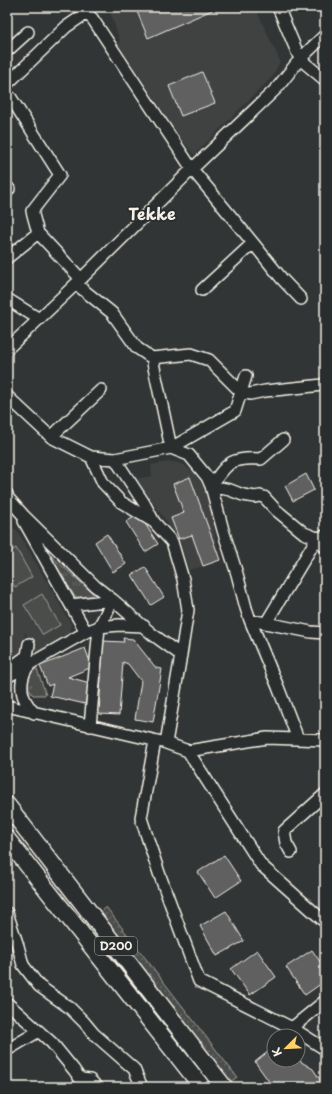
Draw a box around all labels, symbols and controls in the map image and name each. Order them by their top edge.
district label: Tekke [128,201,176,225]
road number: D200 [95,937,137,955]
north arrow [266,1028,306,1068]
text: K [267,1045,286,1059]

